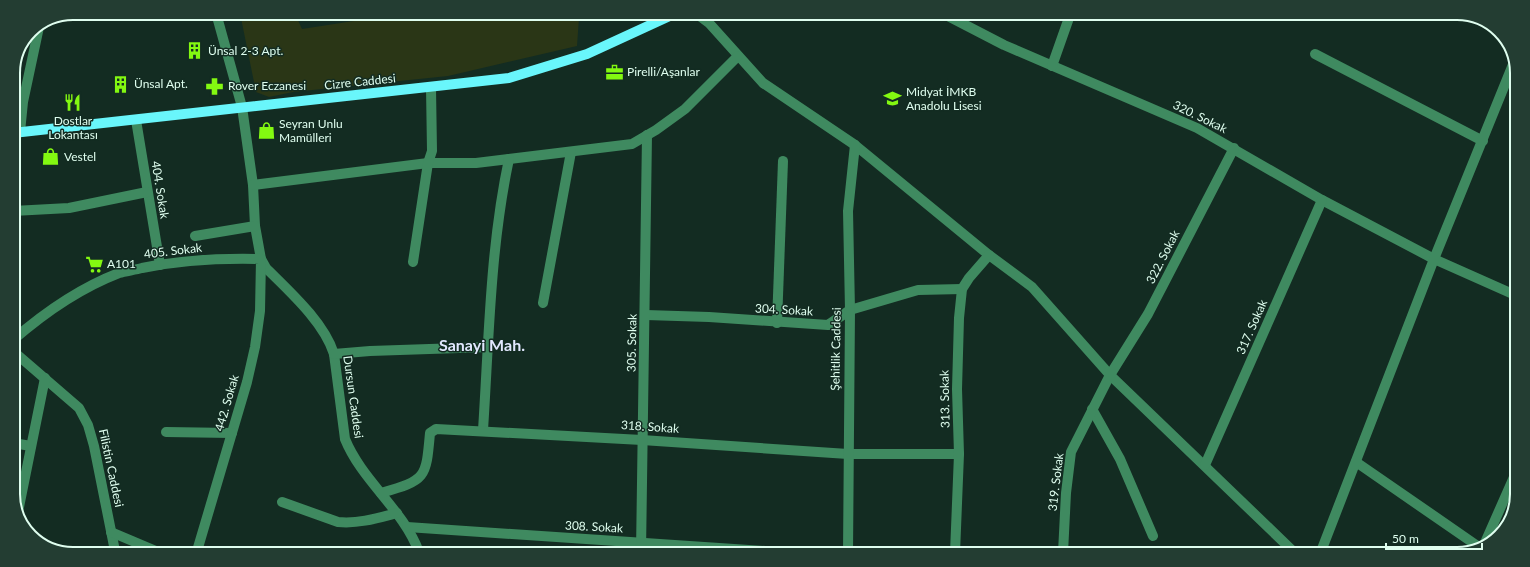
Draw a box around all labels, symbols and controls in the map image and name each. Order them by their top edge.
building icon: Ünsal 2-3 Apt. [185,41,205,61]
place label: Ünsal 2-3 Apt. [208,43,284,58]
office icon: Pirelli/Aşanlar [604,62,624,82]
place label: Pirelli/Aşanlar [627,64,701,79]
street label: Cizre Caddesi [324,70,396,93]
building icon: Ünsal Apt. [111,74,131,94]
place label: Ünsal Apt. [134,76,188,91]
pharmacy icon: Rover Eczanesi [205,76,225,96]
place label: Rover Eczanesi [228,78,306,93]
place label: Midyat İMKB Anadolu Lisesi [906,84,982,113]
school or university icon: Midyat İMKB Anadolu Lisesi [883,89,903,109]
restaurant icon: Dostlar Lokantası [63,92,83,112]
street label: 320. Sokak [1171,97,1230,136]
place label: Dostlar Lokantası [48,113,98,142]
place label: Seyran Unlu Mamülleri [279,116,343,145]
shop icon: Seyran Unlu Mamülleri [256,121,276,141]
shop icon: Vestel [41,147,61,167]
place label: Vestel [64,149,96,164]
street label: 404. Sokak [149,160,173,221]
street label: 322. Sokak [1143,227,1183,286]
street label: 405. Sokak [143,239,204,261]
supermarket icon: A101 [84,254,104,274]
place label: A101 [107,256,136,271]
street label: 317. Sokak [1233,296,1271,356]
street label: 304. Sokak [755,300,814,319]
street label: Şehitlik Caddesi [827,307,844,391]
street label: 305. Sokak [623,313,640,372]
district label: Sanayi Mah. [439,335,525,354]
street label: Dursun Caddesi [340,355,367,439]
street label: 313. Sokak [936,369,953,428]
street label: 442. Sokak [211,372,242,433]
street label: 318. Sokak [620,417,680,436]
street label: Filistin Caddesi [96,427,127,508]
street label: 319. Sokak [1045,451,1067,512]
street label: 308. Sokak [565,517,624,536]
scale bar [1386,525,1482,551]
text: 50 m [1392,531,1419,546]

